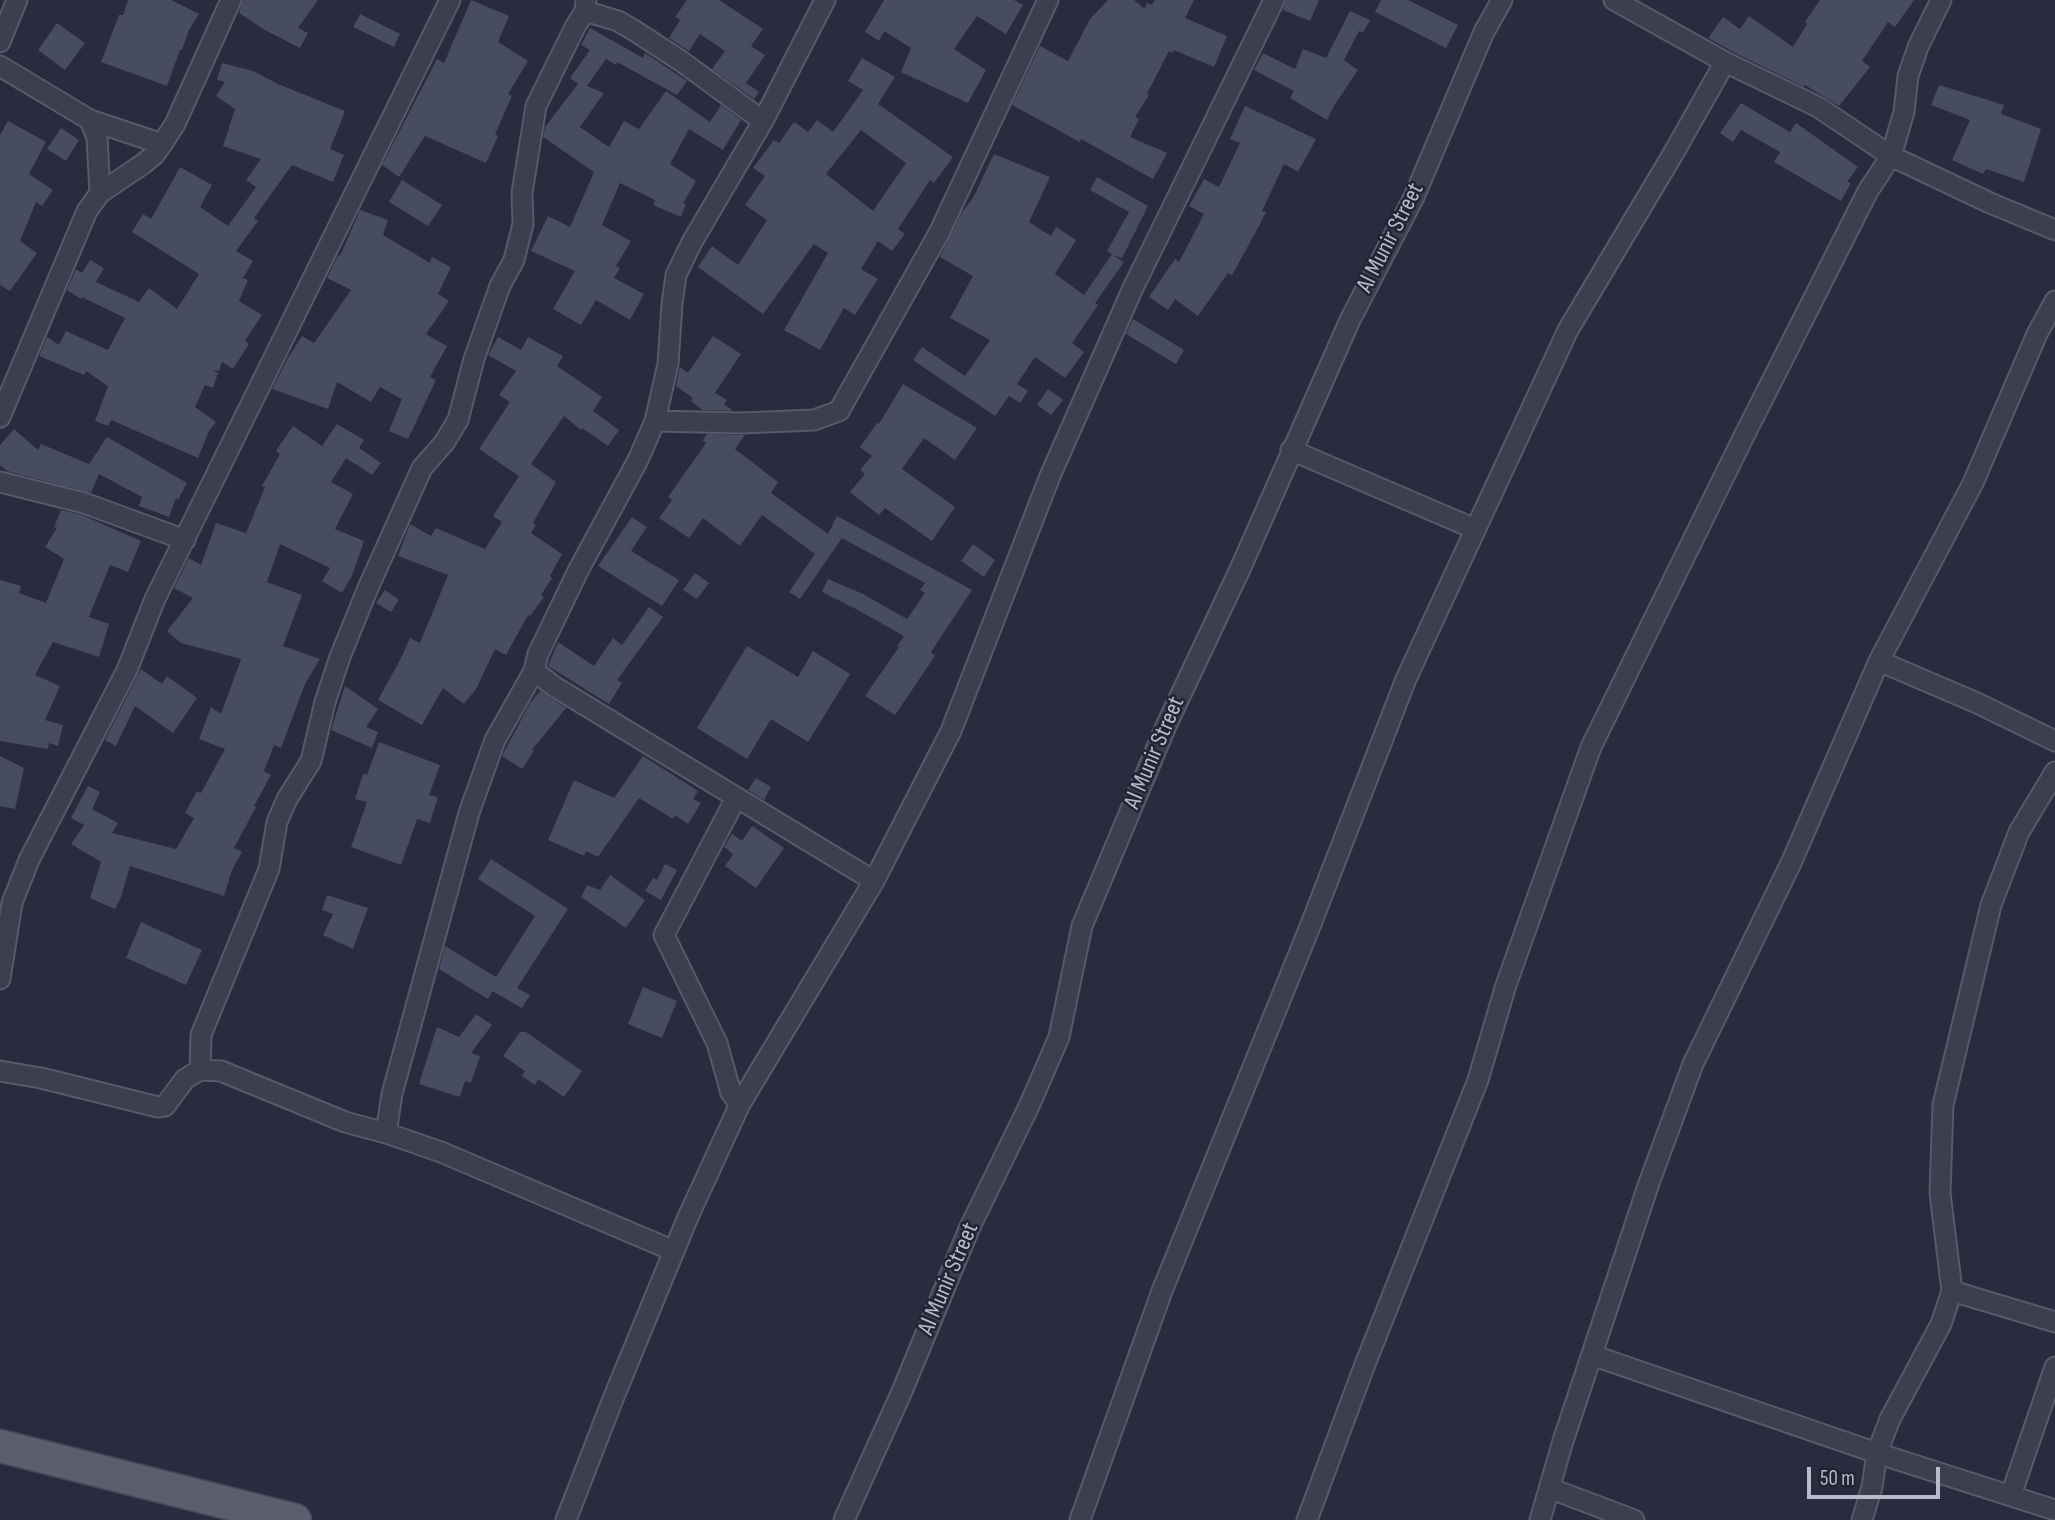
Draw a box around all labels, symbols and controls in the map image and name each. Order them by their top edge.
street label: Al Munir Street [1351,178,1431,298]
street label: Al Munir Street [1118,692,1192,814]
street label: Al Munir Street [912,1218,986,1340]
scale bar [1810,1454,1943,1498]
text: 50 m [1820,1466,1855,1491]

